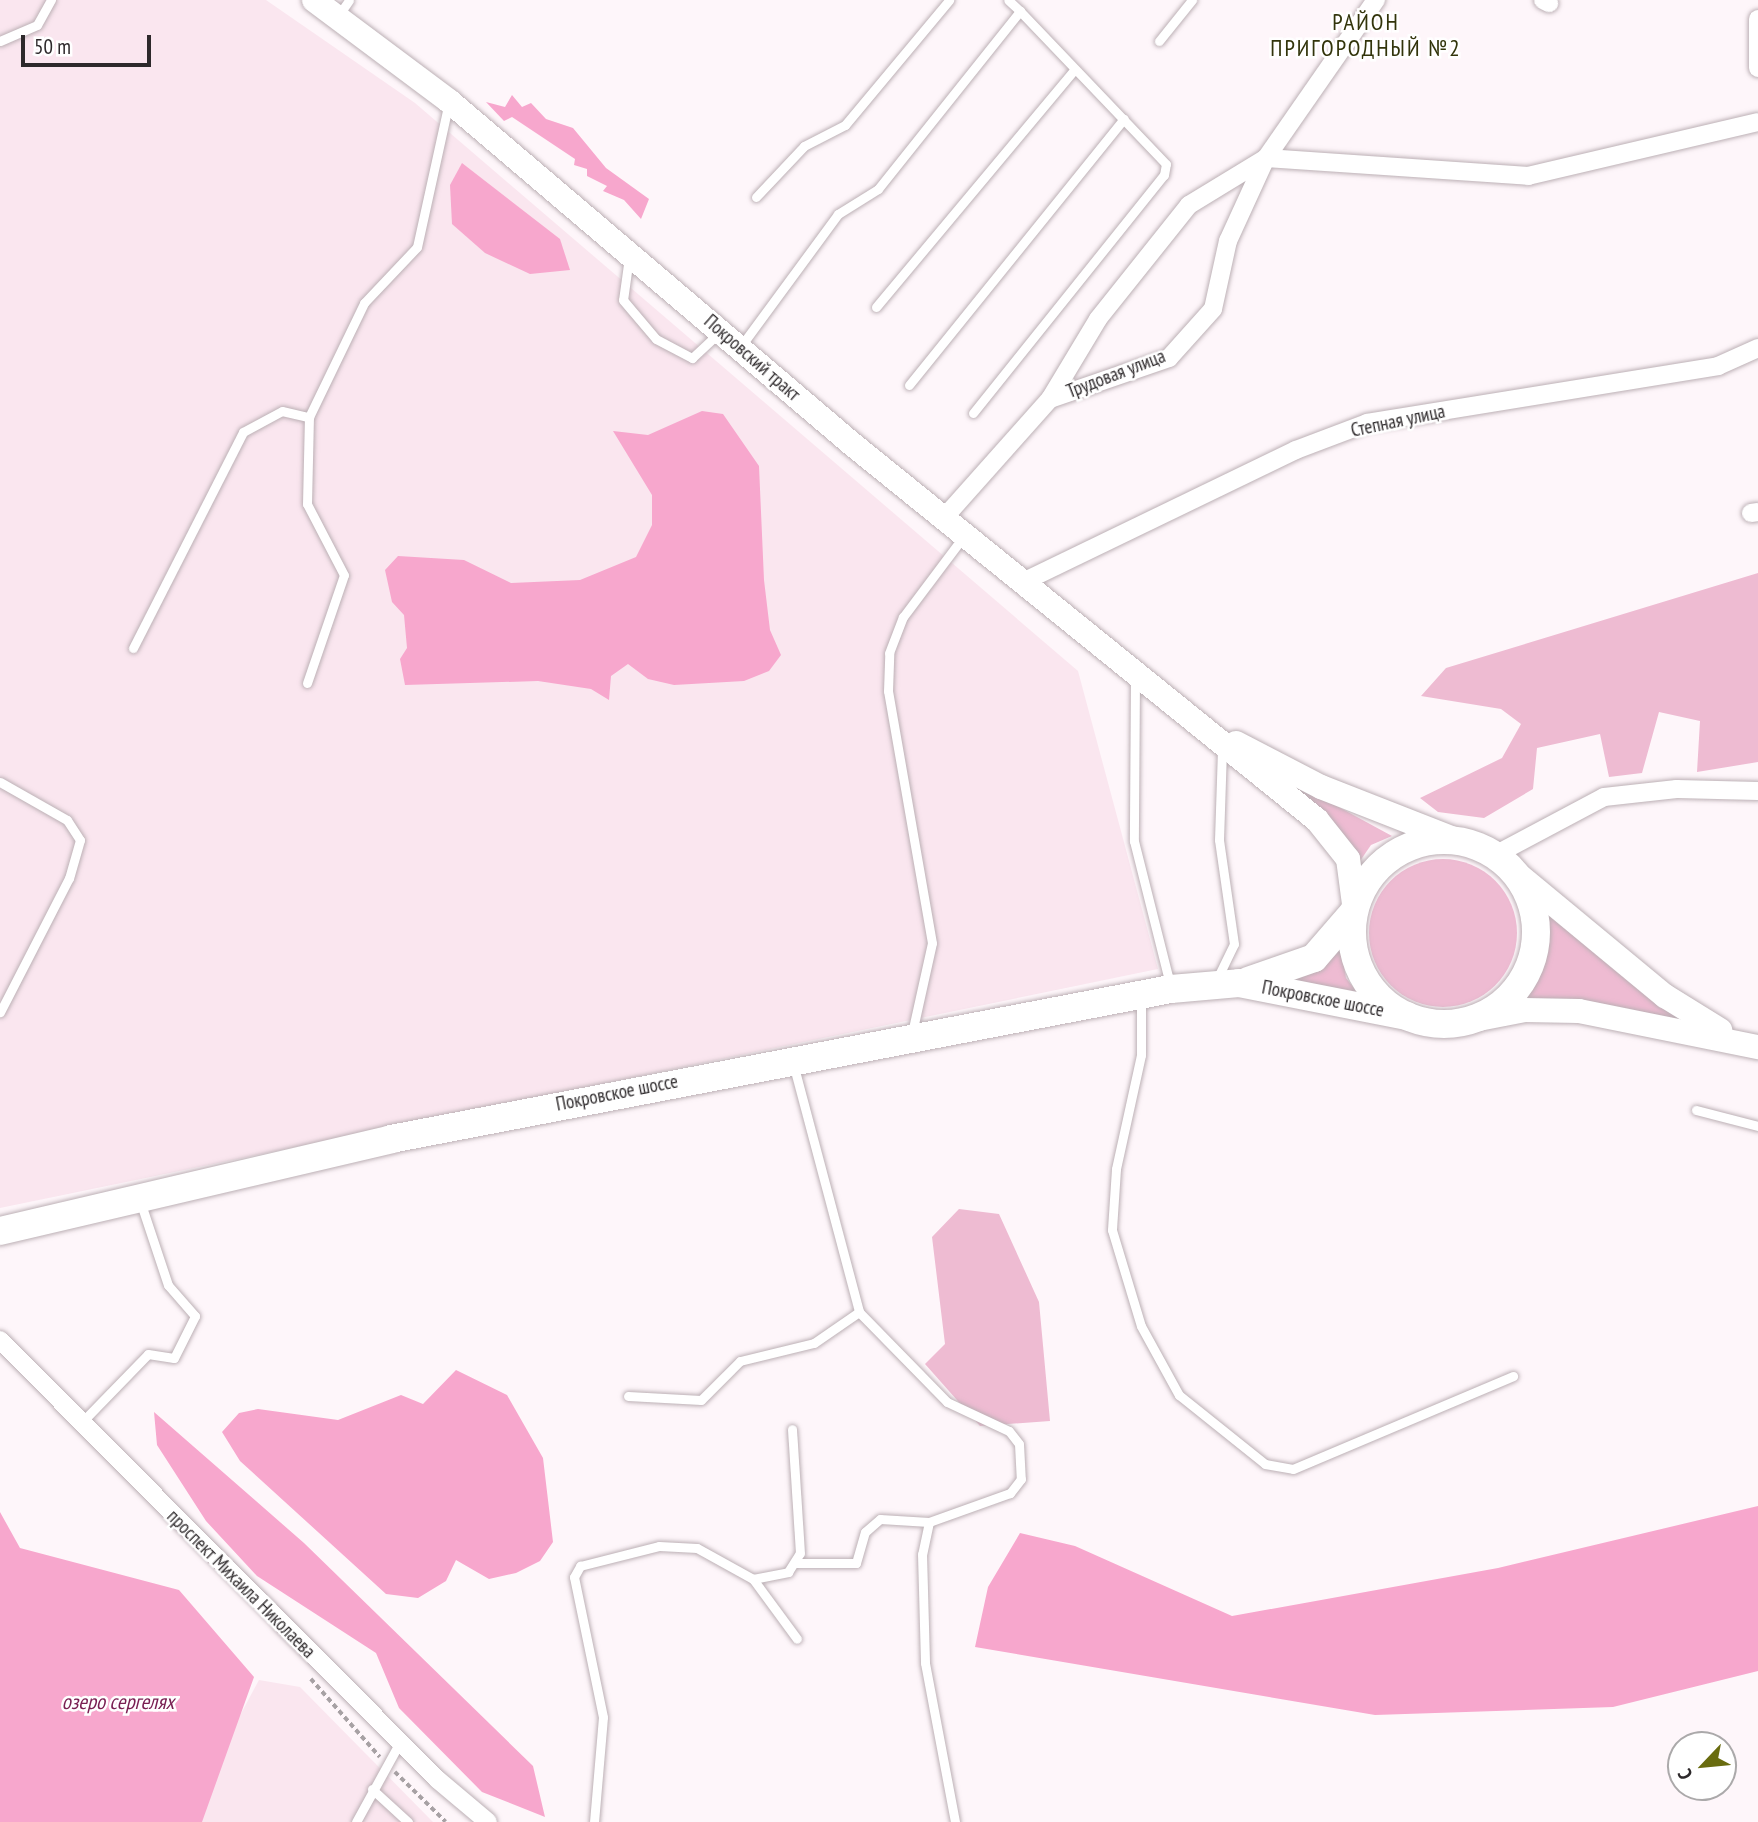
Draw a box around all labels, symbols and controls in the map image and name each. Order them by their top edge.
district label: РАЙОН ПРИГОРОДНЫЙ №2 [1272,8,1460,62]
scale bar [24,21,154,65]
text: 50 m [34,33,71,60]
street label: Покровский тракт [699,310,805,406]
street label: Трудовая улица [1063,345,1169,403]
street label: Степная улица [1349,400,1447,442]
street label: Покровское шоссе [1260,976,1386,1022]
street label: Покровское шоссе [554,1070,680,1116]
street label: проспект Михаила Николаева [162,1505,320,1663]
water label: озеро сергелях [62,1689,174,1715]
north arrow [1667,1731,1737,1801]
text: С [1672,1765,1698,1783]

